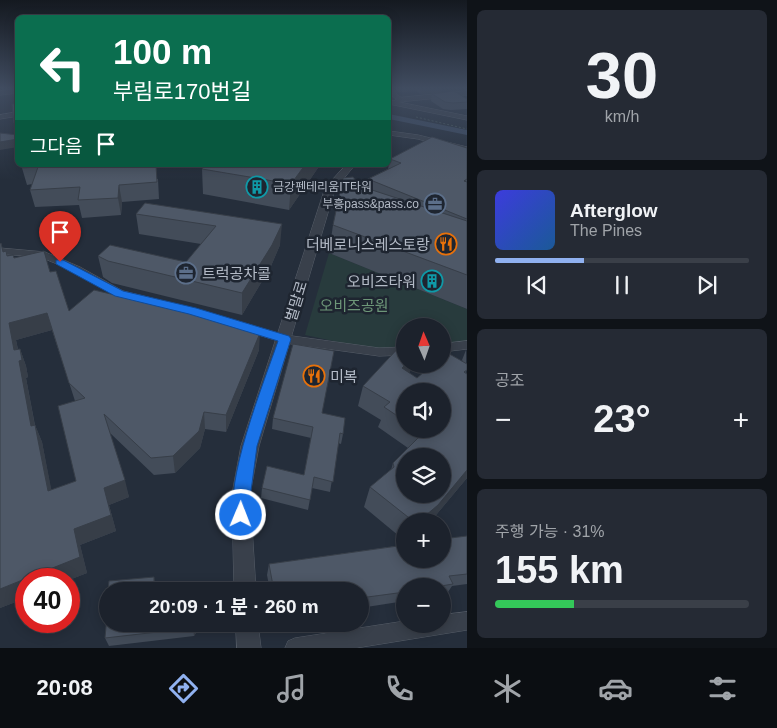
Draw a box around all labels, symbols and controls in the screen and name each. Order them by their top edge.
text: 100 m [113,32,212,71]
icon: left [30,35,95,100]
text: 30 [586,39,658,112]
text: 부림로170번길 [113,79,251,104]
text: km/h [605,108,639,125]
icon: arrive [92,130,120,158]
text: 그다음 [30,136,82,157]
building icon: 금강펜테리움IT타워 [245,175,269,199]
place label: 금강펜테리움IT타워 [273,180,372,194]
office icon: 부흥pass&pass.co [423,192,447,216]
place label: 부흥pass&pass.co [322,197,419,211]
text: Afterglow [570,200,658,221]
pin [39,211,81,262]
icon: arrive [46,218,74,246]
text: The Pines [570,222,642,239]
restaurant icon: 더베로니스레스토랑 [434,232,458,256]
place label: 더베로니스레스토랑 [306,236,430,253]
office icon: 트럭공차콜 [174,261,198,285]
place label: 트럭공차콜 [202,265,271,282]
building icon: 오비즈타워 [420,269,444,293]
icon: previous [523,271,551,299]
icon: pause [608,271,636,299]
icon: next [693,271,721,299]
place label: 오비즈타워 [347,273,416,290]
street label: 벌말로 [282,279,310,323]
park label: 오비즈공원 [319,297,389,314]
north arrow [396,318,451,372]
map controls [396,318,451,633]
restaurant icon: 미복 [302,364,326,388]
place label: 미복 [330,368,358,385]
text: 공조 [495,372,524,389]
button: sound [396,383,451,438]
text: 23° [593,398,651,440]
text: − [495,404,511,435]
text: + [733,404,749,435]
button: layers [396,448,451,503]
position arrow [214,488,266,540]
button: + [396,513,451,568]
text: 주행 가능 · 31% [495,523,605,540]
text: 155 km [495,549,624,591]
speed limit sign: 40 [15,568,80,633]
button: − [396,578,451,633]
text: 20:09 · 1 분 · 260 m [149,596,319,617]
icon: directions [166,671,201,706]
icon: music [274,671,309,706]
icon: phone [382,671,417,706]
icon: climate [490,671,525,706]
icon: car [598,671,633,706]
icon: filters [705,671,740,706]
text: 20:08 [36,675,93,700]

